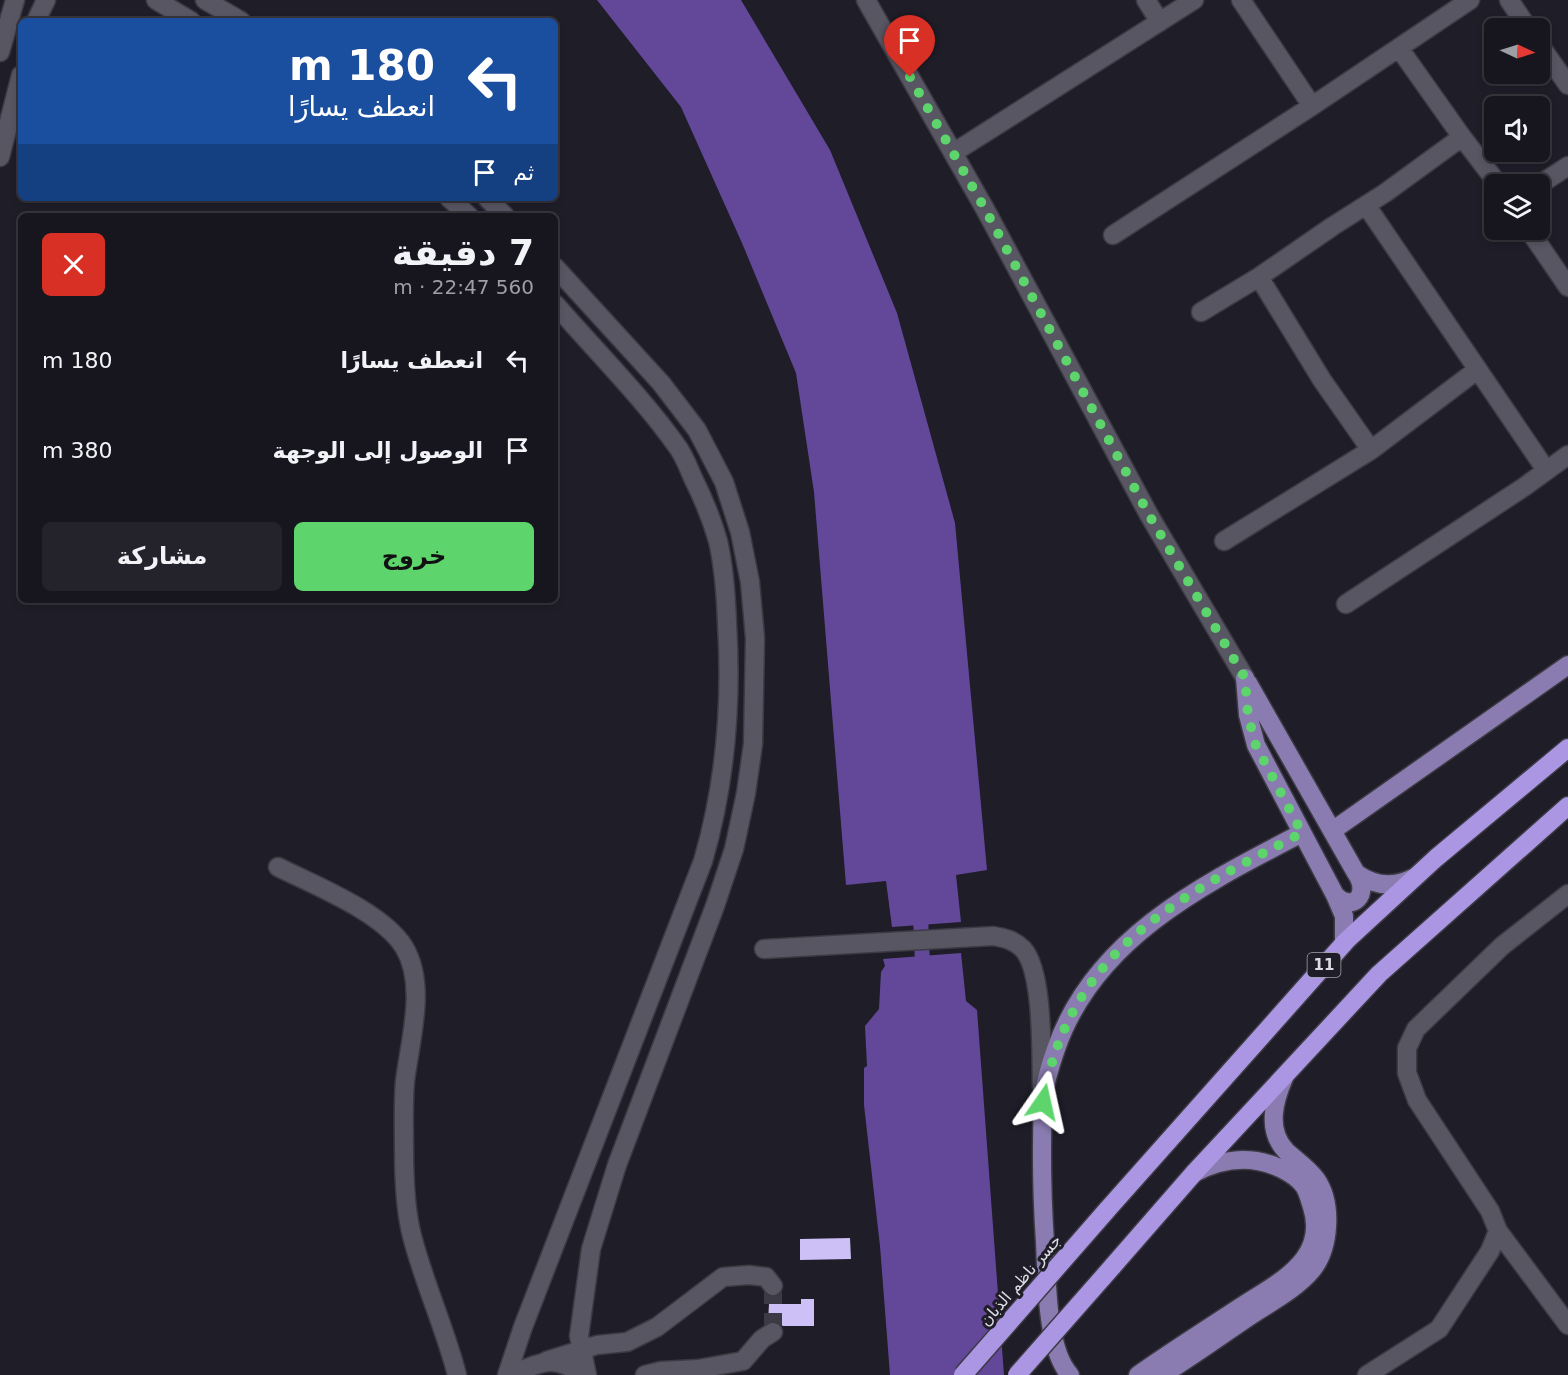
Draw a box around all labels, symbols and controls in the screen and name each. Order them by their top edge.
pin [884,15,935,77]
north arrow [1484,18,1550,84]
map controls [1484,18,1550,240]
icon: arrive [893,24,926,57]
text: 180 m [289,41,435,90]
icon: left [456,42,534,120]
text: انعطف يسارًا [288,91,435,122]
button: sound [1484,96,1550,162]
icon: arrive [468,156,501,189]
text: ثم [513,160,534,185]
button: layers [1484,174,1550,240]
text: 7 دقيقة [392,232,534,273]
button: close [42,233,105,296]
text: 560 m · 22:47 [393,275,534,299]
icon: left [501,344,534,377]
text: 180 m [42,348,112,373]
text: انعطف يسارًا [340,348,483,373]
icon: arrive [501,434,534,467]
text: 380 m [42,438,112,463]
text: الوصول إلى الوجهة [273,438,483,463]
button: مشاركة [42,522,282,591]
button: خروج [294,522,534,591]
road number: 11 [1308,953,1340,977]
position arrow [1011,1070,1075,1134]
street label: جسر ناظم الذبان [976,1231,1066,1330]

